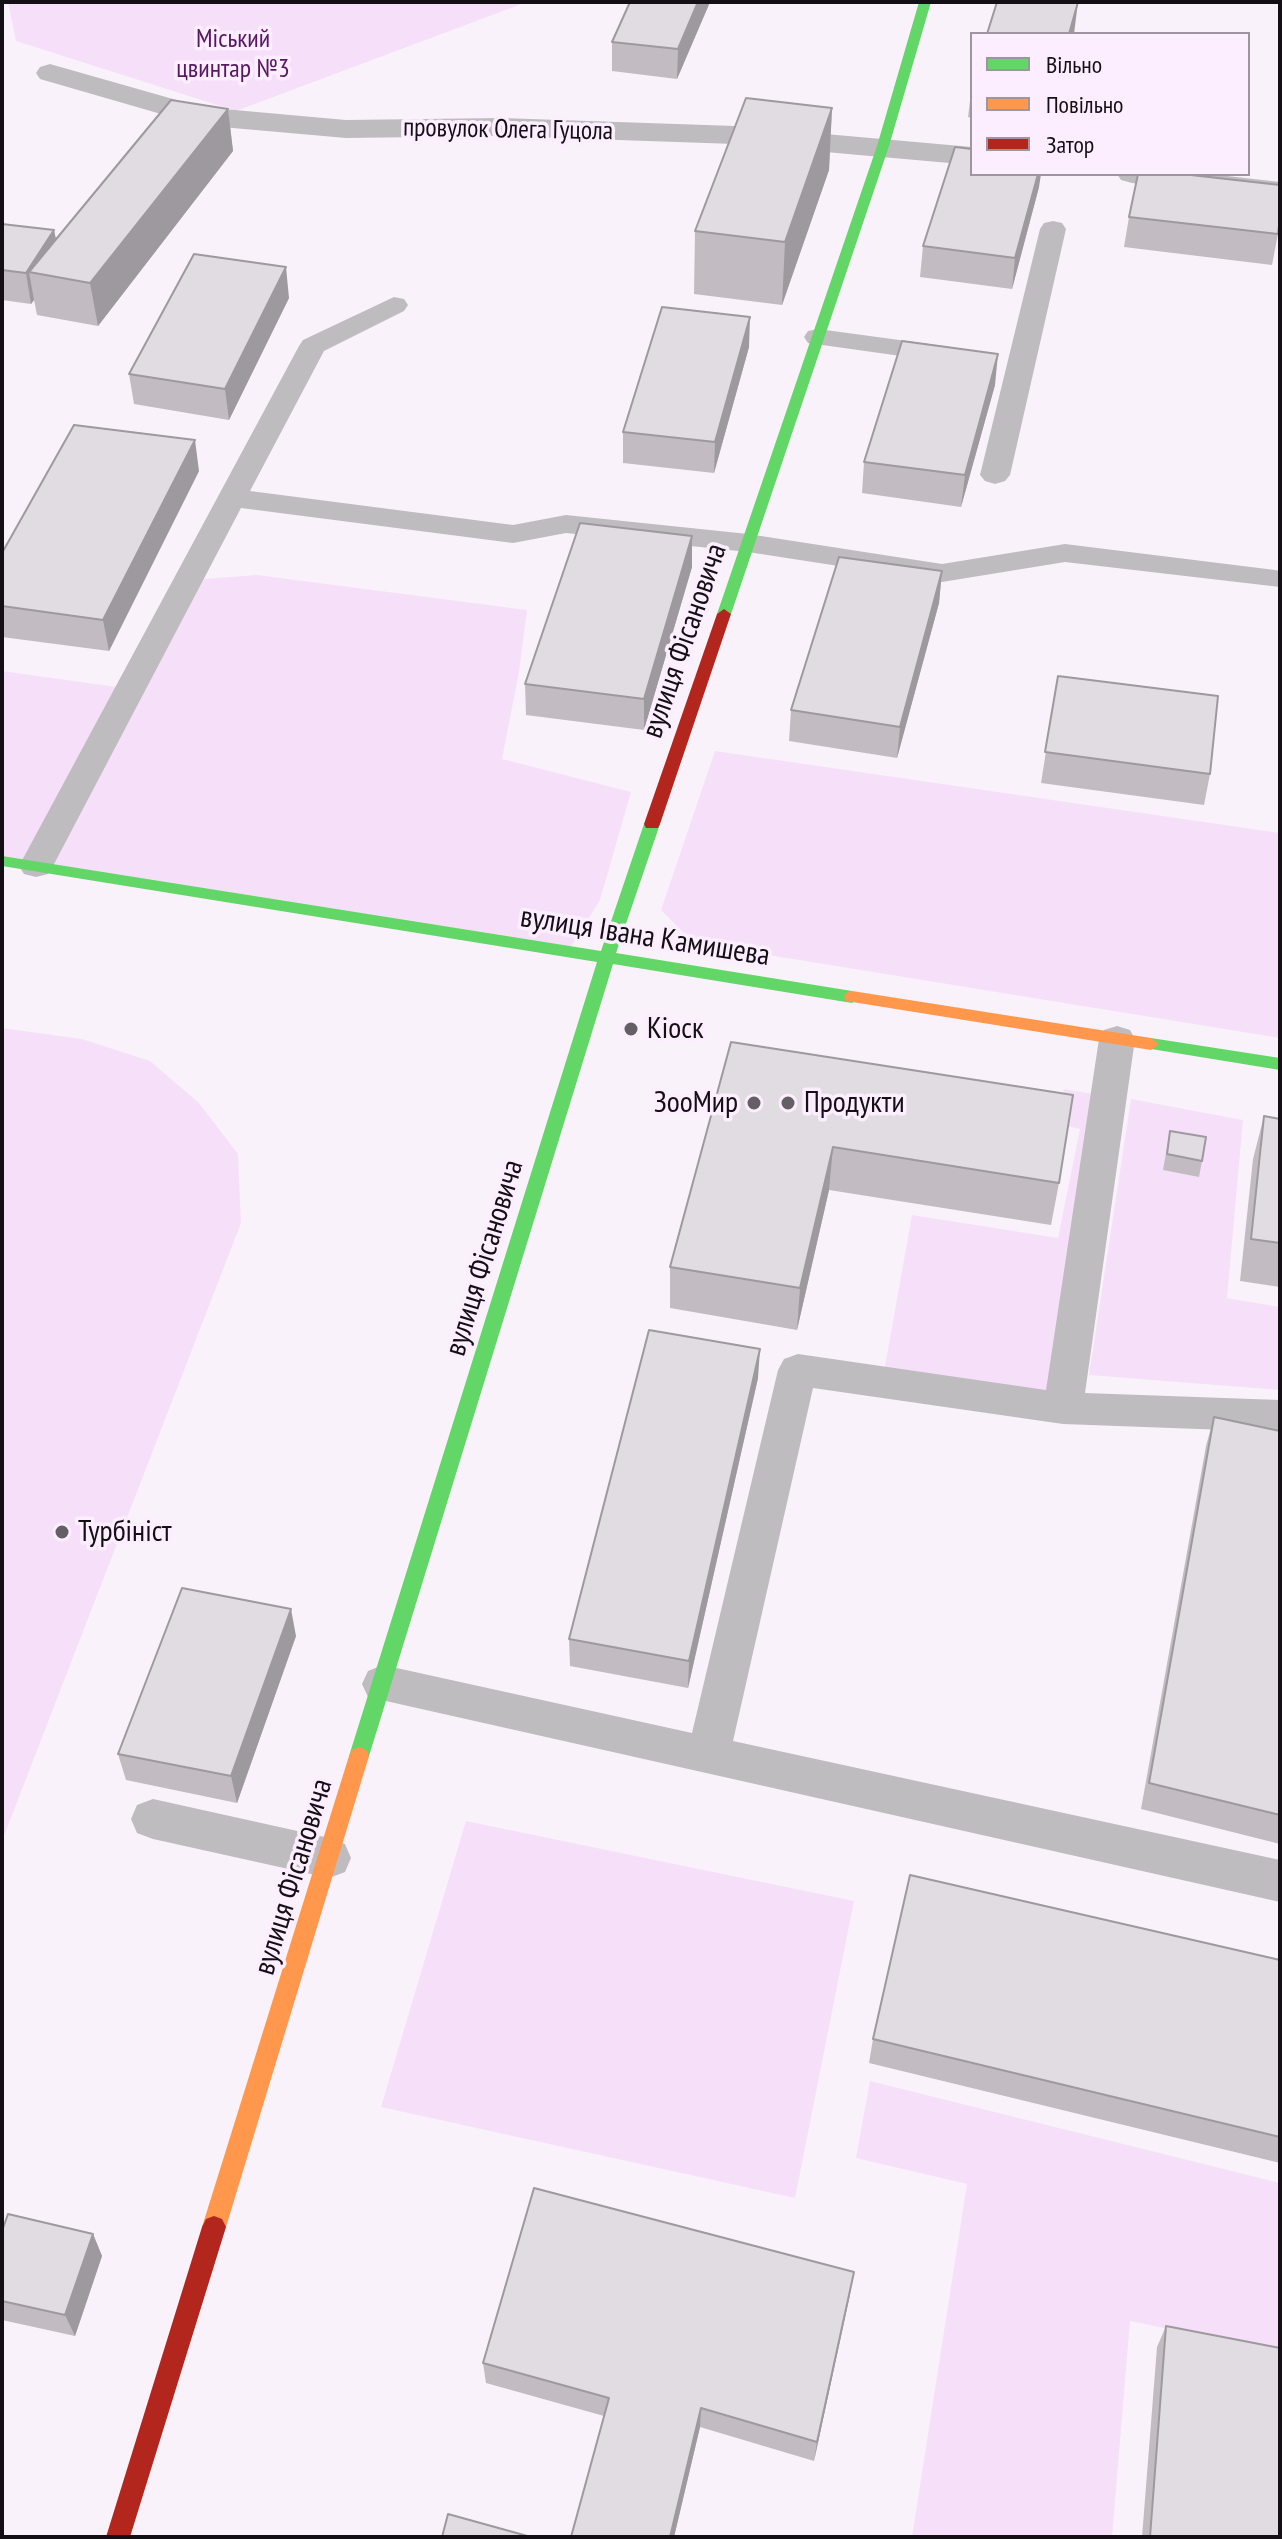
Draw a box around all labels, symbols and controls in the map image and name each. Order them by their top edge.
park label: Міський цвинтар №3 [176,24,290,86]
legend [970,32,1250,176]
text: Вільно [1046,49,1102,80]
text: Повільно [1046,89,1123,120]
street label: провулок Олега Гуцола [403,113,613,147]
text: Затор [1046,129,1094,160]
street label: вулиця Фісановича [635,539,735,743]
street label: вулиця Івана Камишева [518,900,772,974]
place label: Кіоск [647,1011,704,1047]
marker: Кіоск [622,1020,640,1038]
place label: ЗооМир [654,1085,738,1121]
place label: Продукти [804,1085,905,1121]
marker: ЗооМир [745,1094,763,1112]
marker: Продукти [779,1094,797,1112]
street label: вулиця Фісановича [438,1156,532,1360]
place label: Турбініст [78,1514,172,1550]
marker: Турбініст [53,1523,71,1541]
street label: вулиця Фісановича [247,1775,341,1979]

